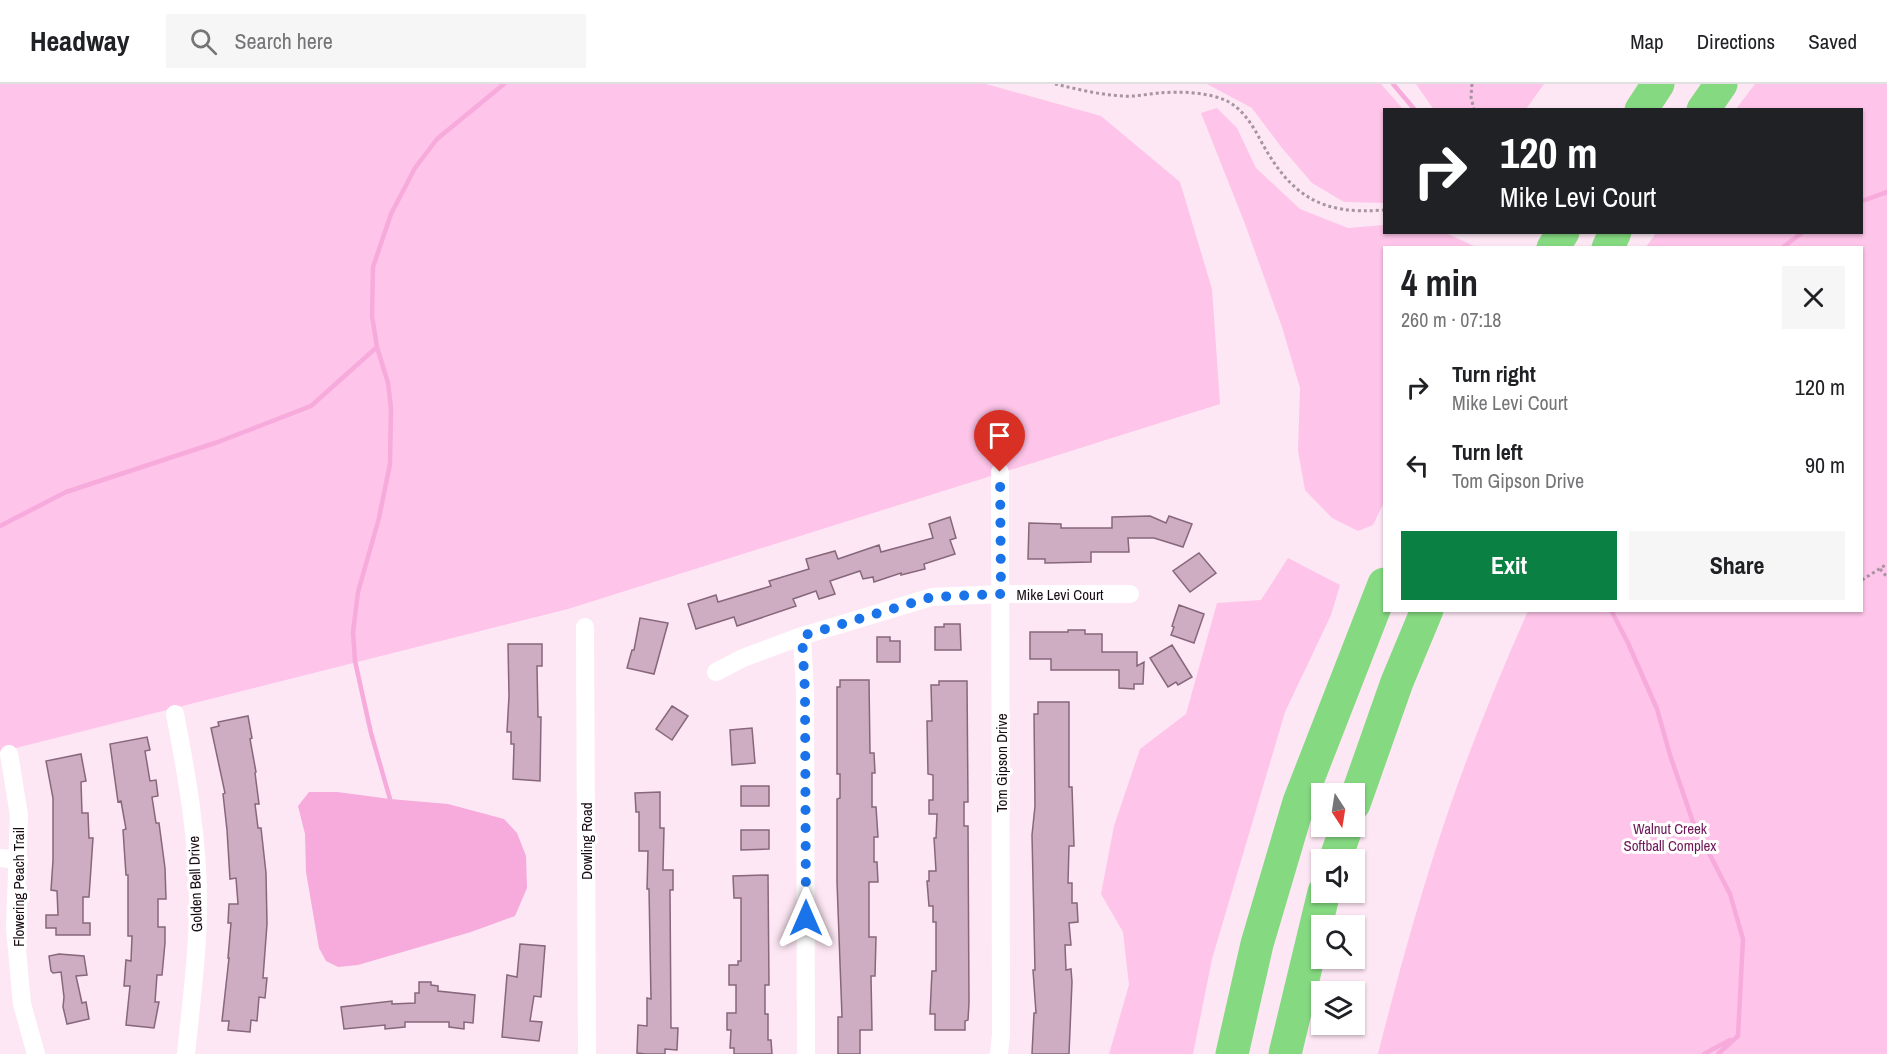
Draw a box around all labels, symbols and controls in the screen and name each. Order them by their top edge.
search box [166,14,586,68]
text: Headway [30,22,130,60]
icon: search [187,25,220,58]
text: Search here [235,26,333,56]
text: Map [1630,27,1664,56]
text: Directions [1697,27,1775,56]
text: Saved [1808,27,1857,56]
text: 120 m [1500,125,1598,181]
icon: right [1401,132,1479,210]
text: Mike Levi Court [1500,179,1656,215]
text: 4 min [1401,259,1478,307]
button: close [1782,266,1845,329]
text: 260 m · 07:18 [1401,306,1501,333]
text: Turn right [1452,359,1536,389]
icon: right [1401,371,1434,404]
text: 120 m [1795,372,1845,402]
text: Mike Levi Court [1452,389,1568,416]
pin [974,410,1025,472]
icon: arrive [983,419,1016,452]
text: Turn left [1452,437,1523,467]
icon: left [1401,449,1434,482]
text: 90 m [1805,450,1845,480]
text: Tom Gipson Drive [1452,467,1584,494]
button: Exit [1401,531,1617,600]
button: Share [1629,531,1845,600]
street label: Mike Levi Court [1017,584,1104,605]
street label: Tom Gipson Drive [991,713,1012,813]
north arrow [1311,783,1365,837]
map controls [1311,783,1365,1035]
street label: Dowling Road [576,802,597,880]
park label: Walnut Creek Softball Complex [1624,818,1717,856]
street label: Flowering Peach Trail [8,827,29,947]
street label: Golden Bell Drive [183,835,207,933]
button: sound [1311,849,1365,903]
position arrow [774,886,838,950]
button: search [1311,915,1365,969]
button: layers [1311,981,1365,1035]

